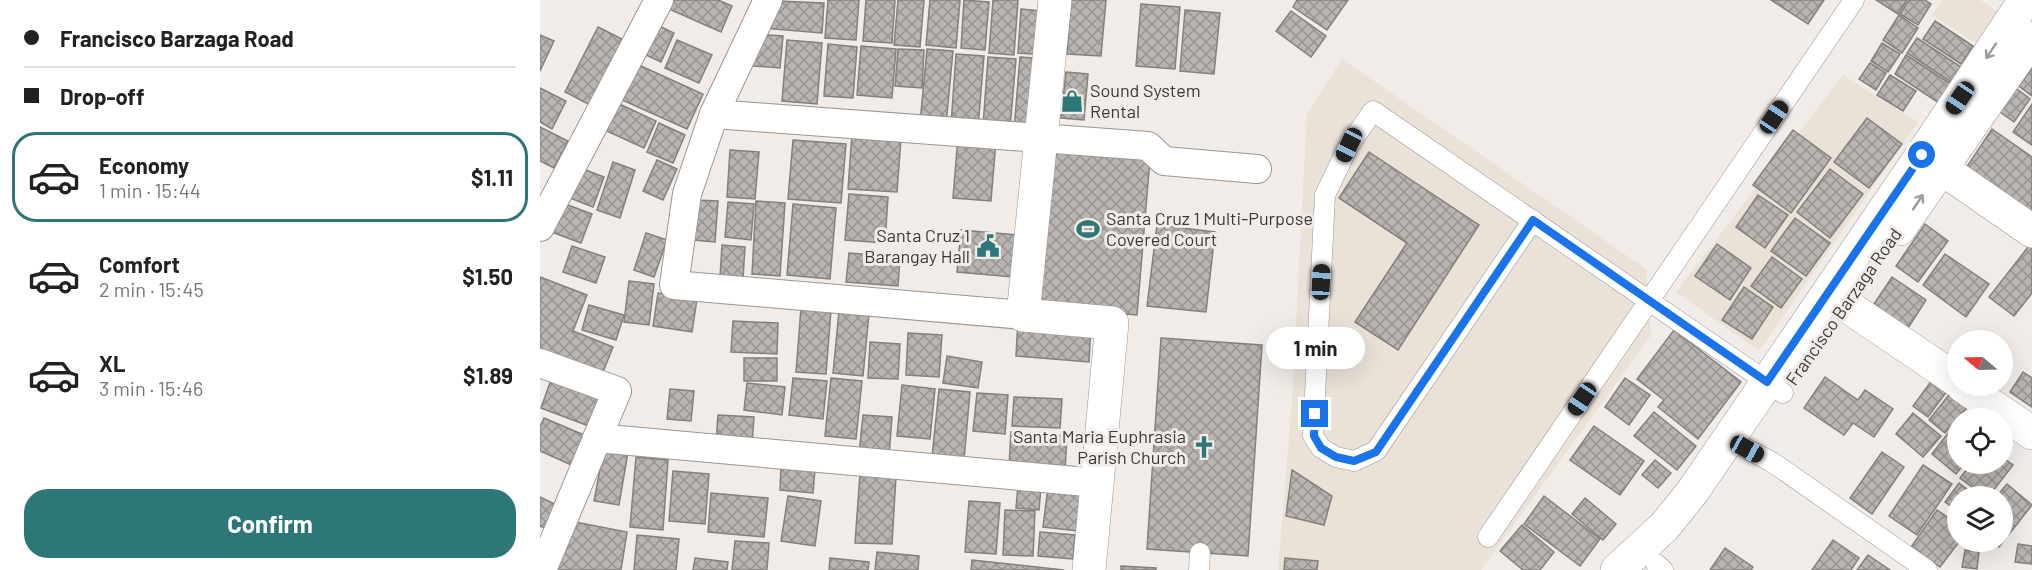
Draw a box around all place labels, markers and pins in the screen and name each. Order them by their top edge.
place label: Sound System Rental [1090,79,1201,122]
shop icon: Sound System Rental [1059,88,1085,114]
place label: Santa Cruz 1 Multi-Purpose Covered Court [1106,207,1313,250]
sports icon: Santa Cruz 1 Multi-Purpose Covered Court [1075,216,1101,242]
place label: Santa Cruz 1 Barangay Hall [864,224,970,267]
public building icon: Santa Cruz 1 Barangay Hall [975,233,1001,259]
place label: Santa Maria Euphrasia Parish Church [1013,425,1186,468]
church icon: Santa Maria Euphrasia Parish Church [1191,434,1217,460]

